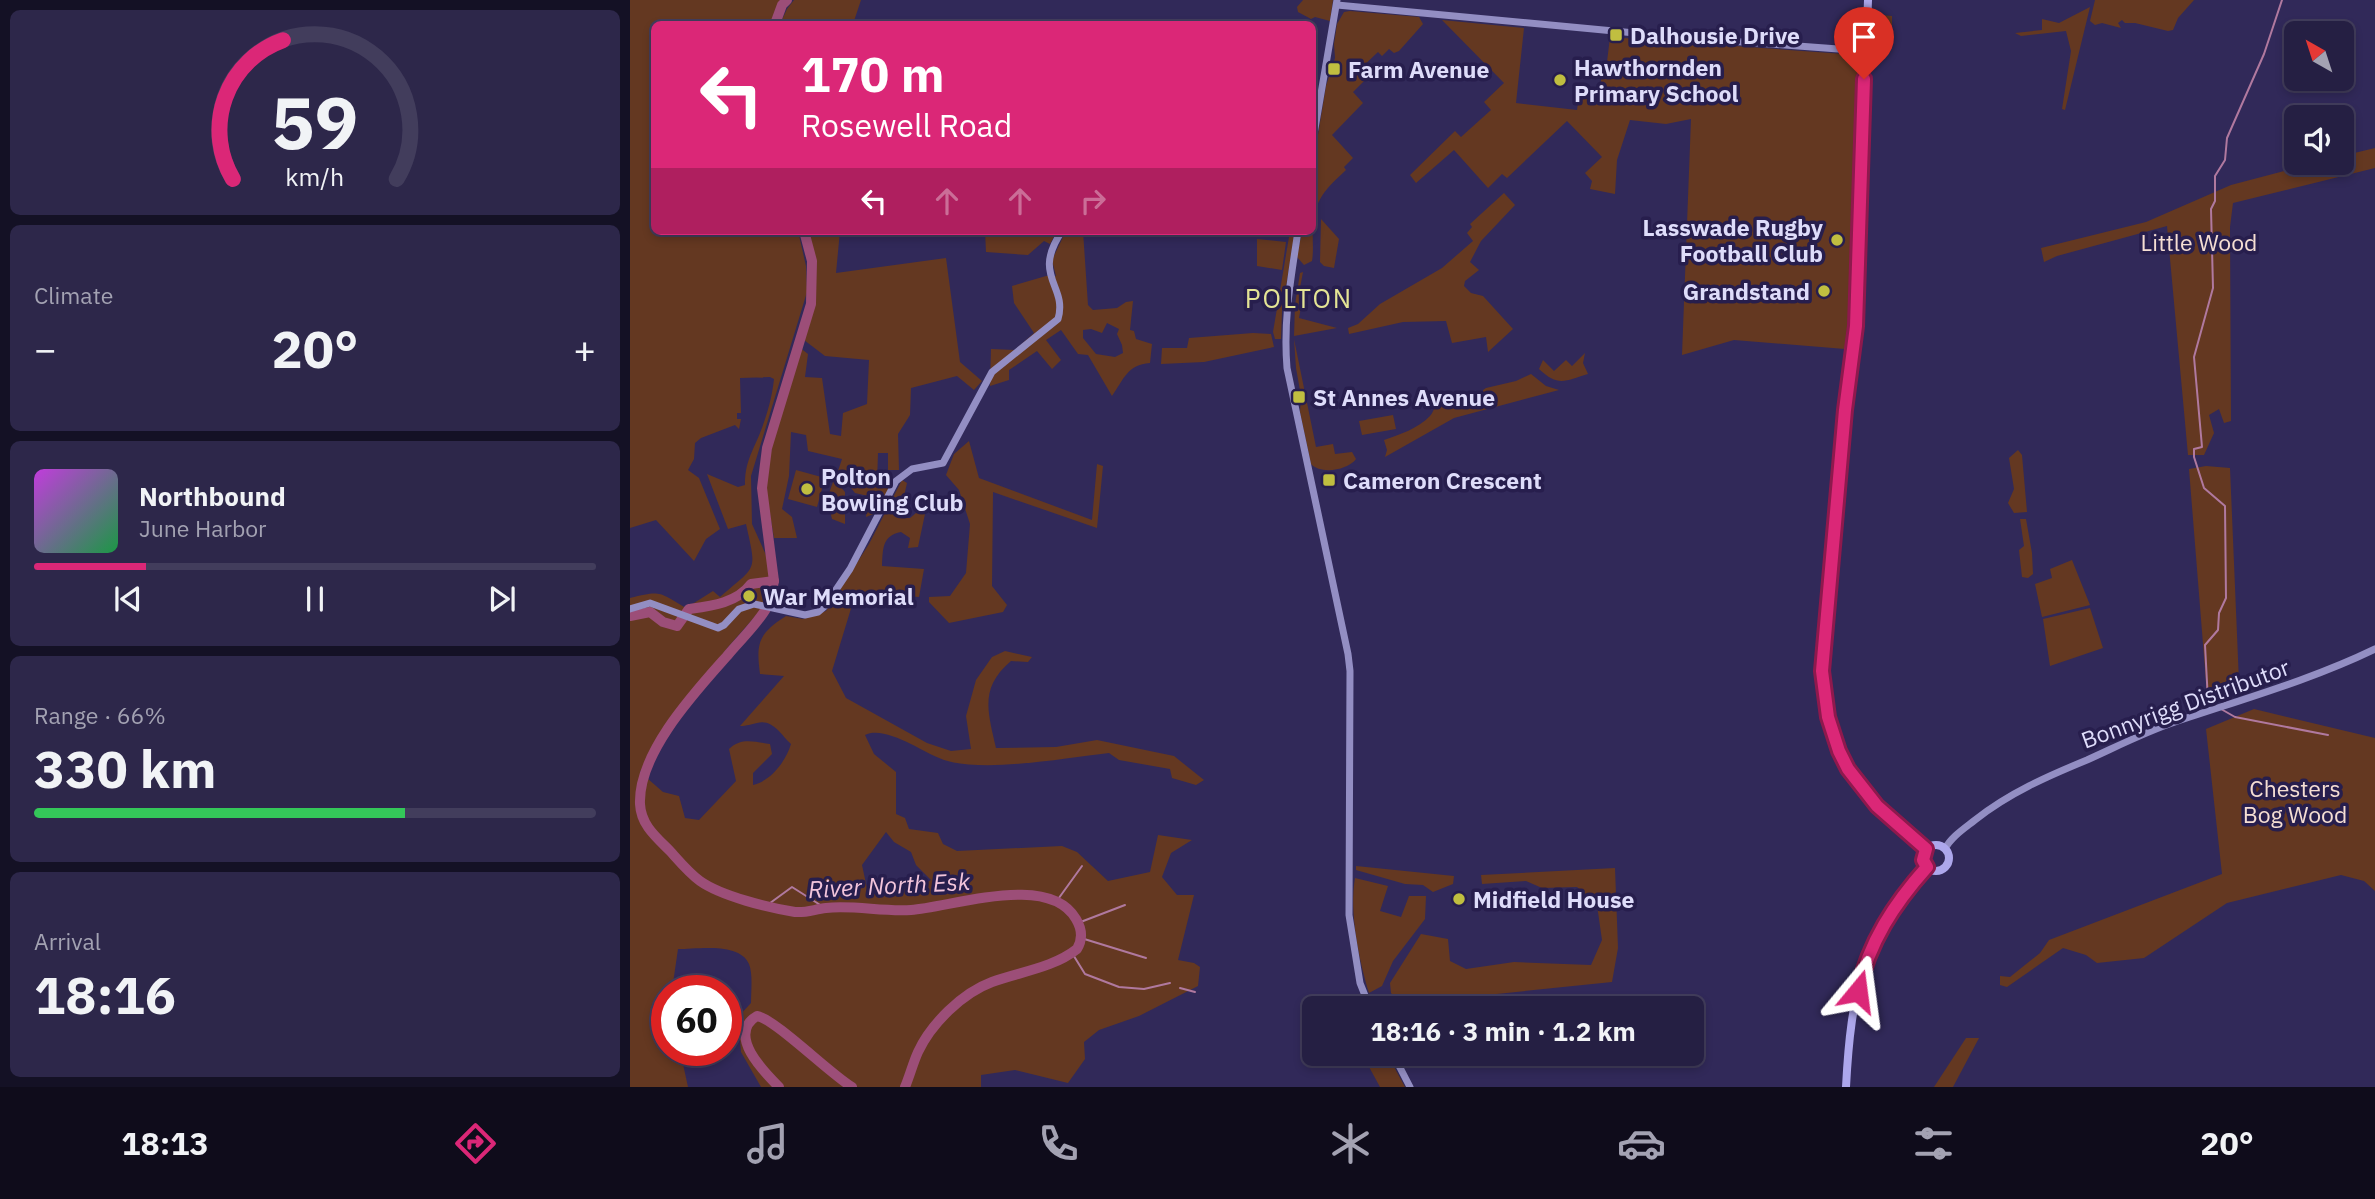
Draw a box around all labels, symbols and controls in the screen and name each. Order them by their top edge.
pin [1834,7,1894,79]
icon: arrive [1845,18,1883,56]
place label: Dalhousie Drive [1630,20,1800,50]
north arrow [2284,21,2354,91]
map controls [2284,21,2354,175]
marker: Dalhousie Drive [1608,27,1624,43]
text: 170 m [801,42,945,105]
icon: left [686,49,777,140]
place label: Hawthornden Primary School [1574,52,1738,108]
place label: Farm Avenue [1348,54,1490,84]
marker: Farm Avenue [1326,61,1342,77]
marker: Hawthornden Primary School [1552,72,1568,88]
text: 59 [271,74,359,169]
text: Rosewell Road [801,104,1012,146]
button: sound [2284,105,2354,175]
text: km/h [286,160,344,193]
icon: left [855,182,893,220]
icon: ahead [928,182,966,220]
icon: ahead [1001,182,1039,220]
icon: right [1074,182,1112,220]
place label: Lasswade Rugby Football Club [1642,212,1824,268]
park label: Little Wood [2141,227,2257,257]
marker: Lasswade Rugby Football Club [1829,232,1845,248]
place label: Grandstand [1683,276,1810,306]
text: Climate [34,280,113,310]
district label: POLTON [1245,281,1353,315]
marker: Grandstand [1816,283,1832,299]
text: 20° [272,315,358,382]
text: − [34,324,57,373]
text: + [573,324,596,373]
place label: St Annes Avenue [1313,382,1495,412]
marker: St Annes Avenue [1291,389,1307,405]
place label: Polton Bowling Club [821,461,963,517]
place label: Cameron Crescent [1343,465,1542,495]
marker: Cameron Crescent [1321,472,1337,488]
text: Northbound [139,479,286,513]
marker: Polton Bowling Club [799,481,815,497]
text: June Harbor [139,513,267,543]
icon: previous [109,580,147,618]
icon: pause [296,580,334,618]
icon: next [483,580,521,618]
place label: War Memorial [763,581,914,611]
marker: War Memorial [741,588,757,604]
street label: Bonnyrigg Distributor [2077,651,2294,755]
text: Range · 66% [34,700,166,730]
text: 330 km [34,735,216,802]
park label: Chesters Bog Wood [2243,773,2347,829]
water label: River North Esk [807,865,971,905]
place label: Midfield House [1473,884,1635,914]
marker: Midfield House [1451,891,1467,907]
text: Arrival [34,926,101,956]
position arrow [1821,954,1895,1028]
text: 18:16 [34,961,176,1028]
speed limit sign: 60 [651,975,742,1066]
text: 18:16 · 3 min · 1.2 km [1370,1014,1636,1048]
icon: directions [451,1119,500,1168]
icon: music [743,1119,792,1168]
icon: phone [1034,1119,1083,1168]
icon: climate [1326,1119,1375,1168]
icon: car [1617,1119,1666,1168]
icon: filters [1909,1119,1958,1168]
text: 18:13 [121,1122,209,1164]
text: 20° [2200,1122,2254,1164]

